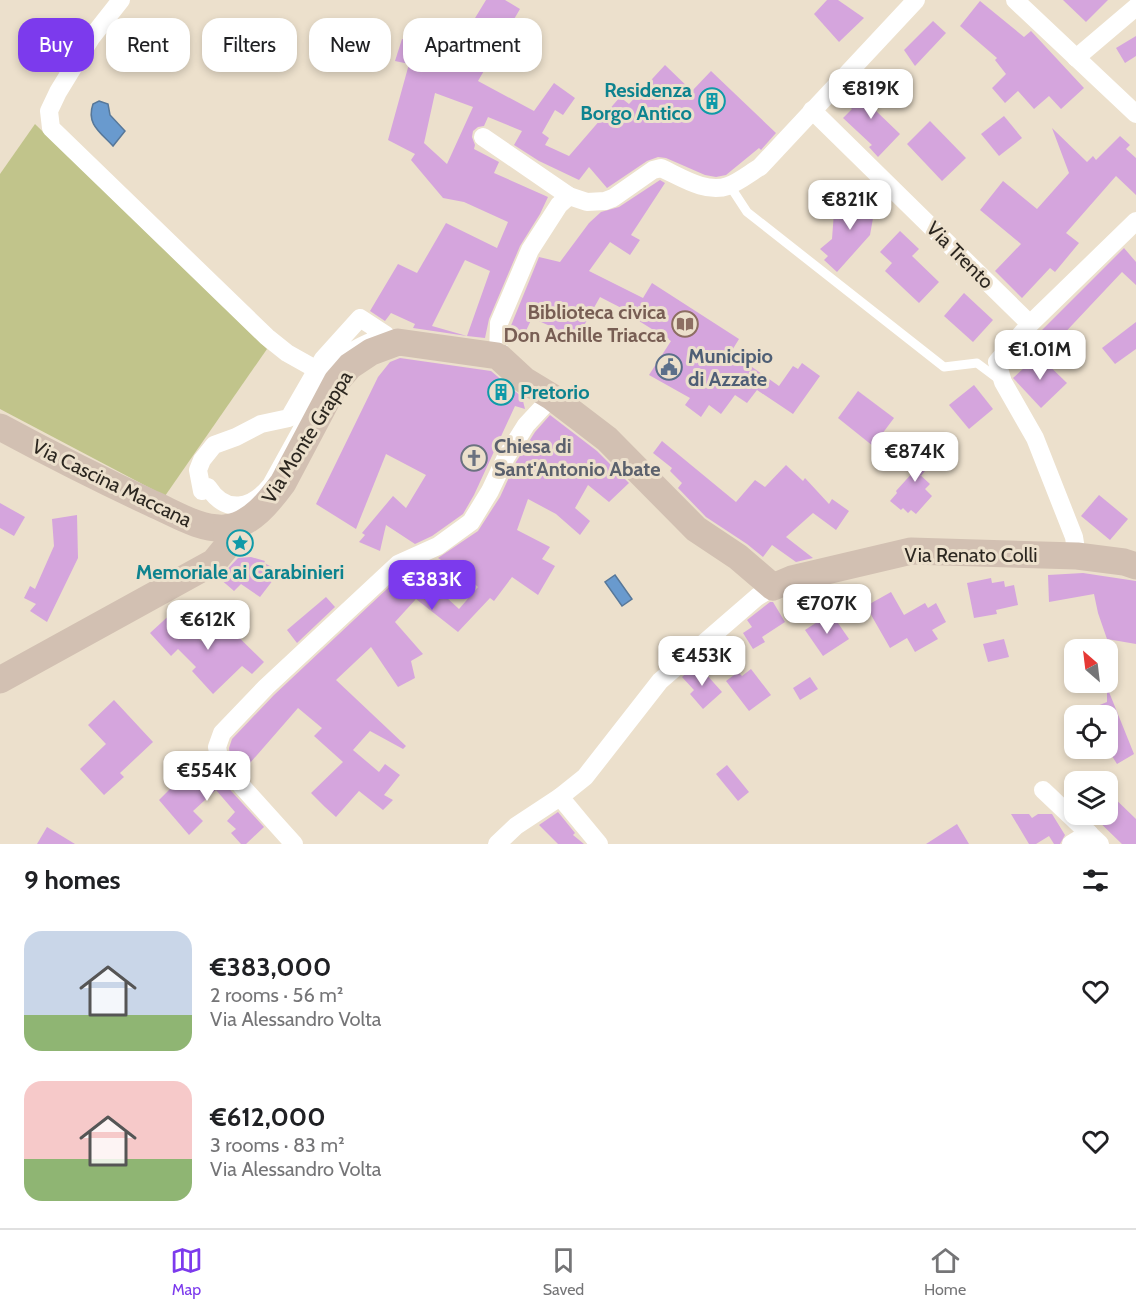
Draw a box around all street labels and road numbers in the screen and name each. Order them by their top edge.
street label: Via Trento [921,216,999,294]
street label: Via Monte Grappa [257,366,358,508]
street label: Via Cascina Maccana [28,434,196,532]
street label: Via Renato Colli [905,543,1037,567]

